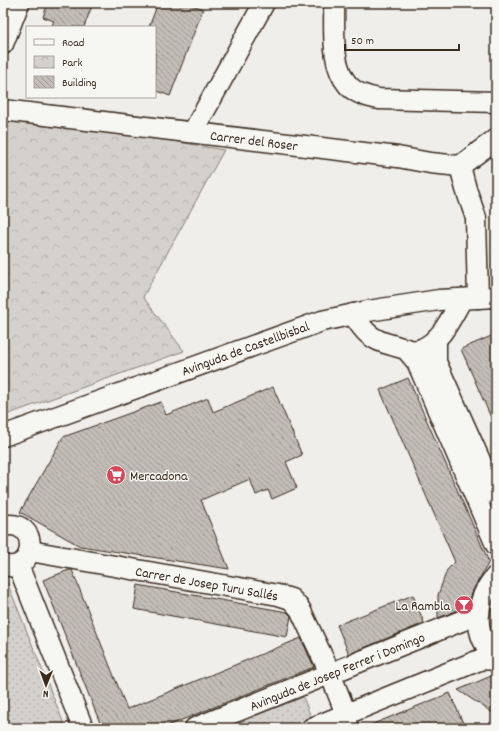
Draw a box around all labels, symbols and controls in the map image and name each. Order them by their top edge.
legend [26,26,156,98]
scale bar [345,26,459,52]
text: 50 m [351,33,374,50]
text: Road [62,35,84,52]
text: Park [62,55,83,72]
text: Building [62,75,97,92]
street label: Carrer del Roser [209,127,299,157]
street label: Avinguda de Castellbisbal [179,317,313,382]
supermarket icon: Mercadona [105,464,127,486]
place label: Mercadona [130,467,188,487]
street label: Carrer de Josep Turu Sallés [134,563,280,607]
bar icon: La Rambla [453,594,475,616]
place label: La Rambla [396,597,450,617]
street label: Avinguda de Josep Ferrer i Domingo [247,628,428,717]
north arrow [26,665,66,705]
text: N [42,685,49,701]

